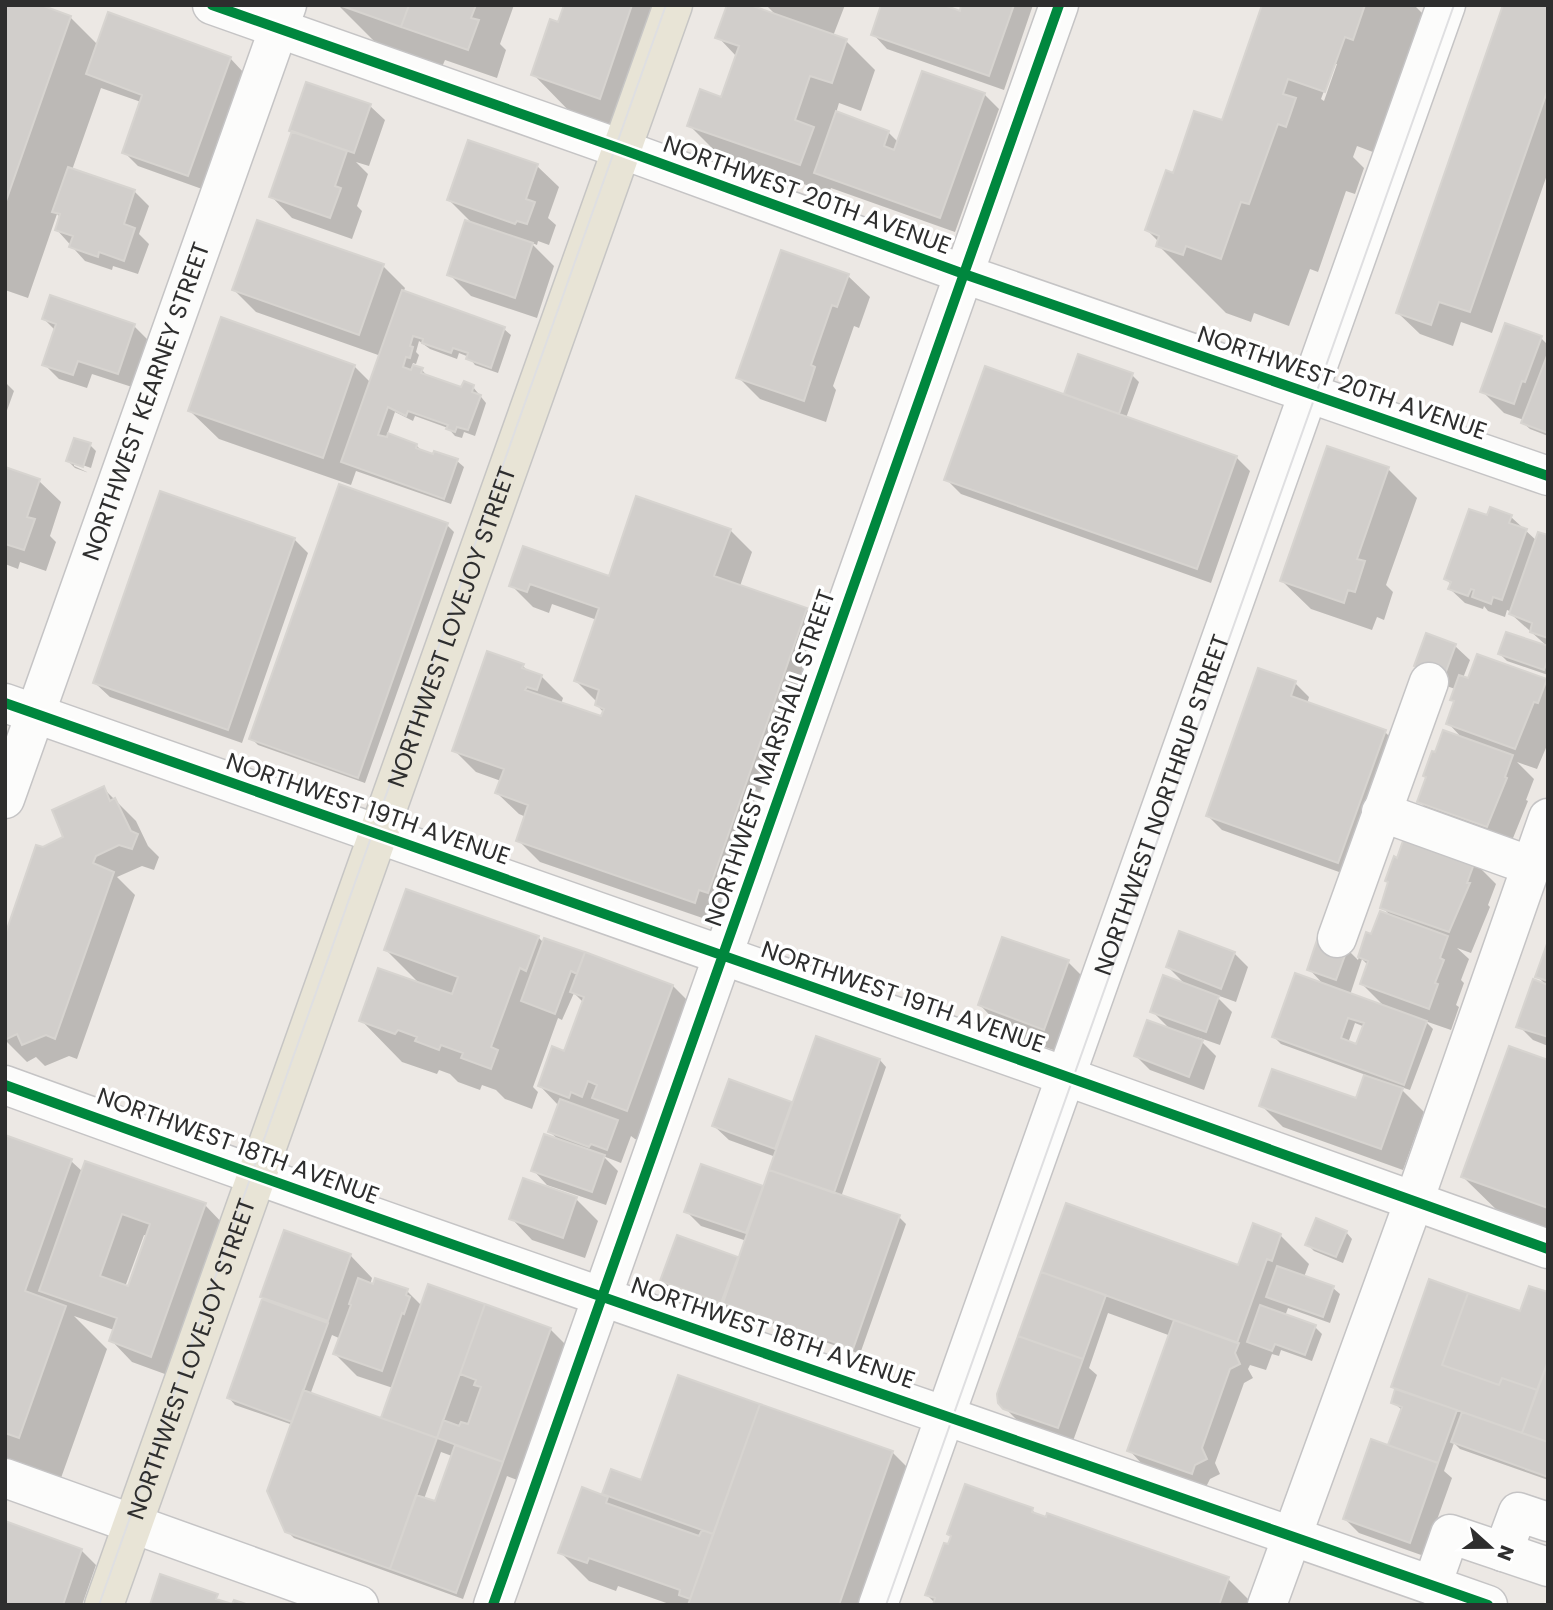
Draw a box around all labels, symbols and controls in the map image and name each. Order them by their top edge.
street label: NORTHWEST 20TH AVENUE [659,127,956,262]
street label: NORTHWEST KEARNEY STREET [74,238,217,565]
street label: NORTHWEST 20TH AVENUE [1193,317,1491,448]
street label: NORTHWEST LOVEJOY STREET [379,462,524,792]
street label: NORTHWEST MARSHALL STREET [696,585,843,930]
street label: NORTHWEST NORTHRUP STREET [1086,630,1237,980]
street label: NORTHWEST 19TH AVENUE [222,744,514,873]
street label: NORTHWEST 19TH AVENUE [757,932,1049,1061]
street label: NORTHWEST 18TH AVENUE [92,1079,384,1212]
street label: NORTHWEST LOVEJOY STREET [119,1194,263,1524]
street label: NORTHWEST 18TH AVENUE [627,1268,919,1397]
north arrow [1455,1512,1525,1582]
text: N [1490,1541,1521,1564]

